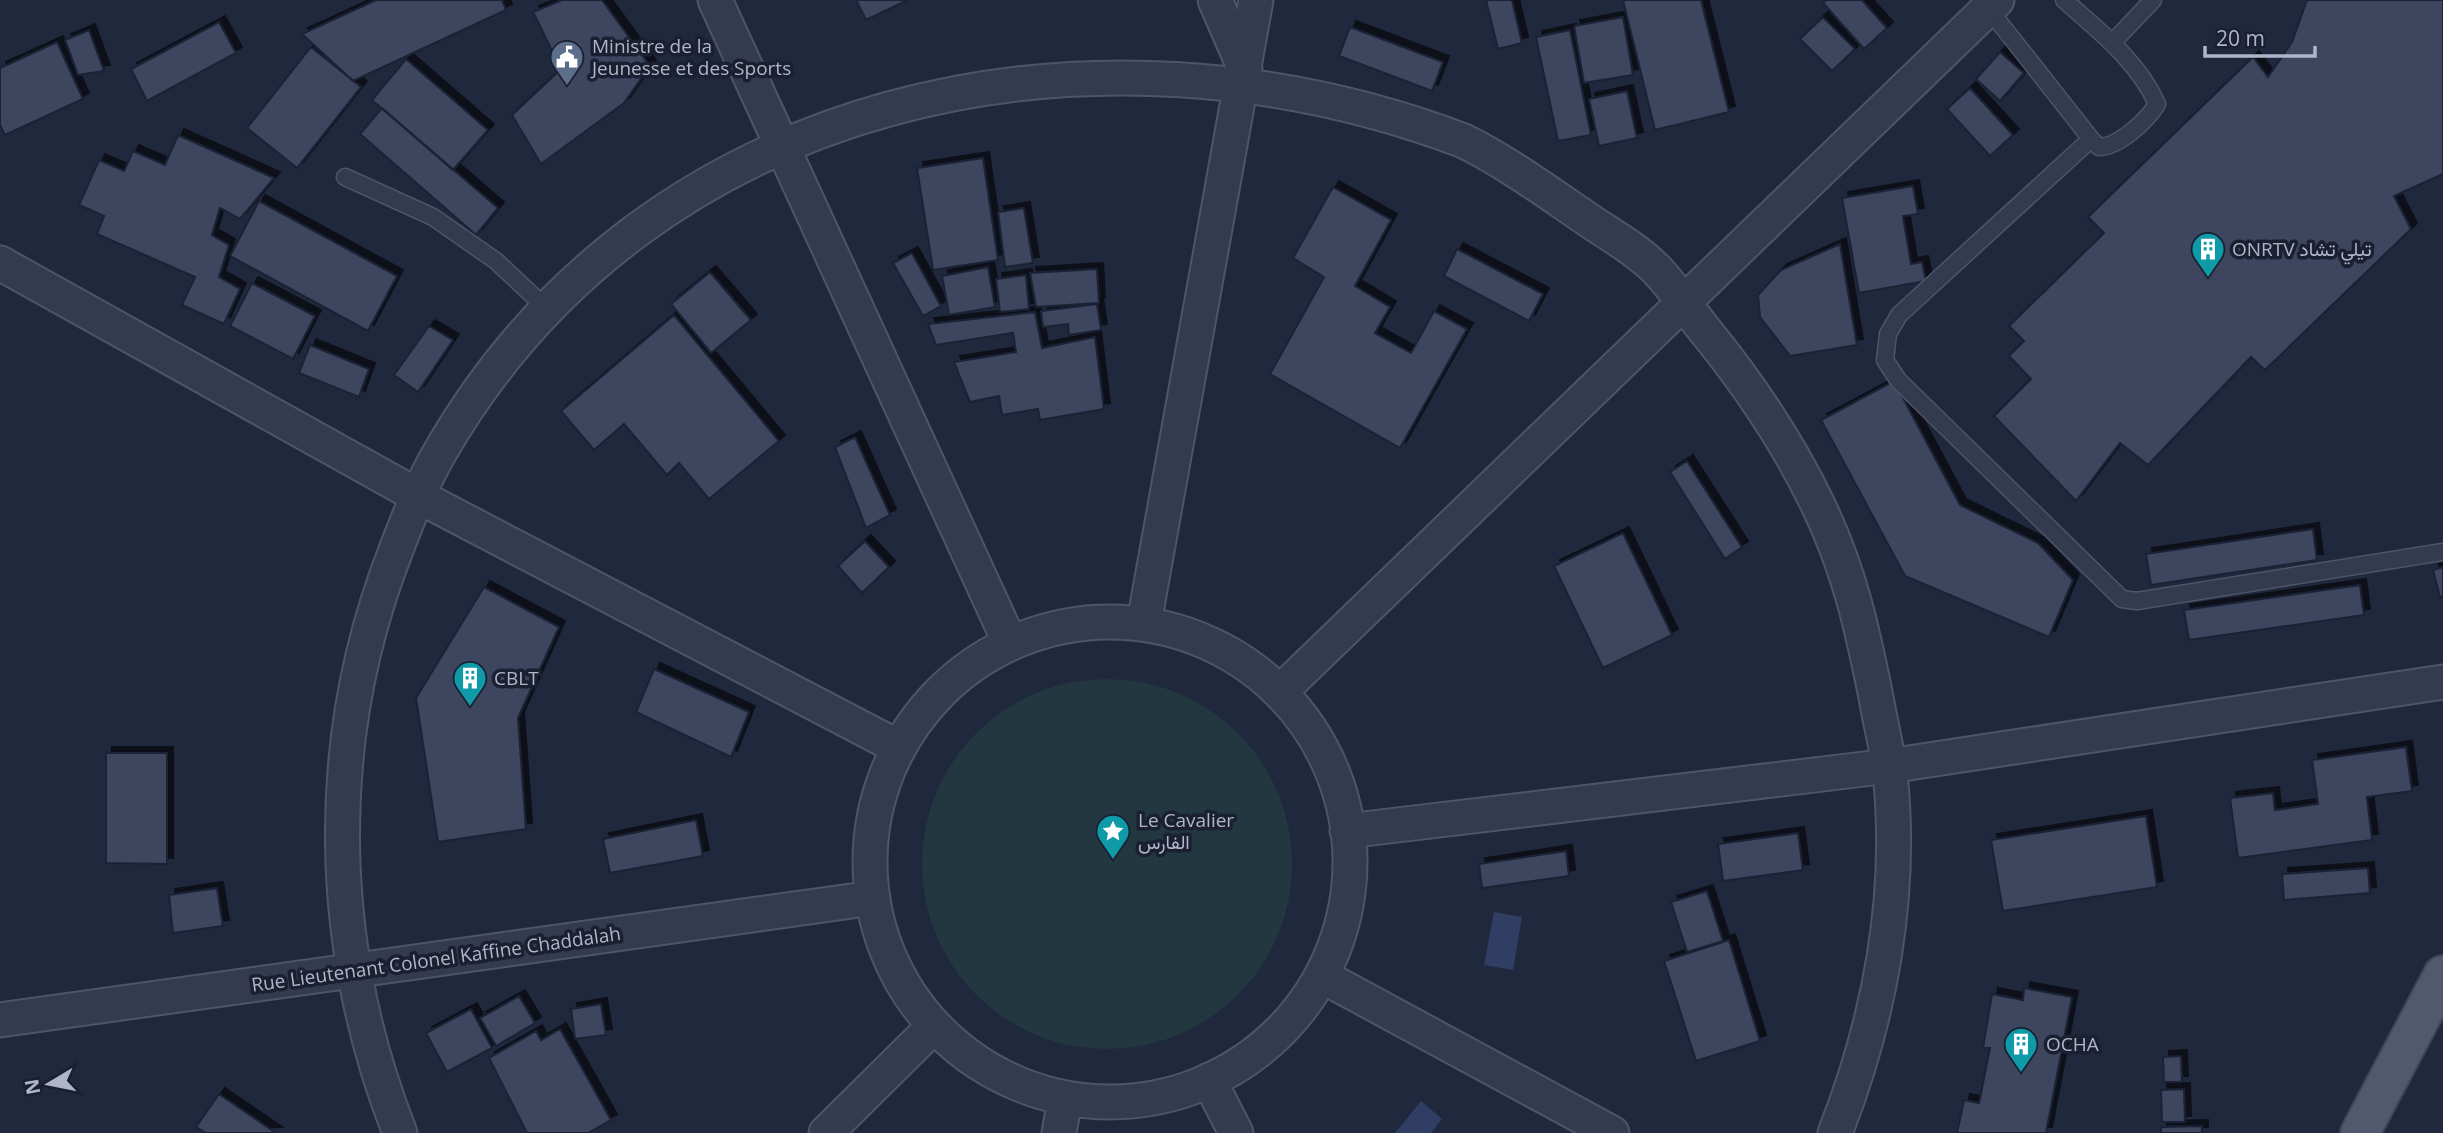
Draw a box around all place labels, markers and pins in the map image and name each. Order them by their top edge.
place label: Ministre de la Jeunesse et des Sports [590,33,791,81]
public building icon: Ministre de la Jeunesse et des Sports [548,38,586,87]
building icon: ONRTV تيلي تشاد [2189,230,2227,279]
place label: ONRTV تيلي تشاد [2232,236,2372,265]
building icon: CBLT [451,659,489,708]
place label: CBLT [494,665,539,691]
place label: Le Cavalier الفارس [1138,807,1234,855]
place icon: Le Cavalier الفارس [1094,812,1132,861]
building icon: OCHA [2002,1025,2040,1074]
place label: OCHA [2046,1031,2099,1057]

